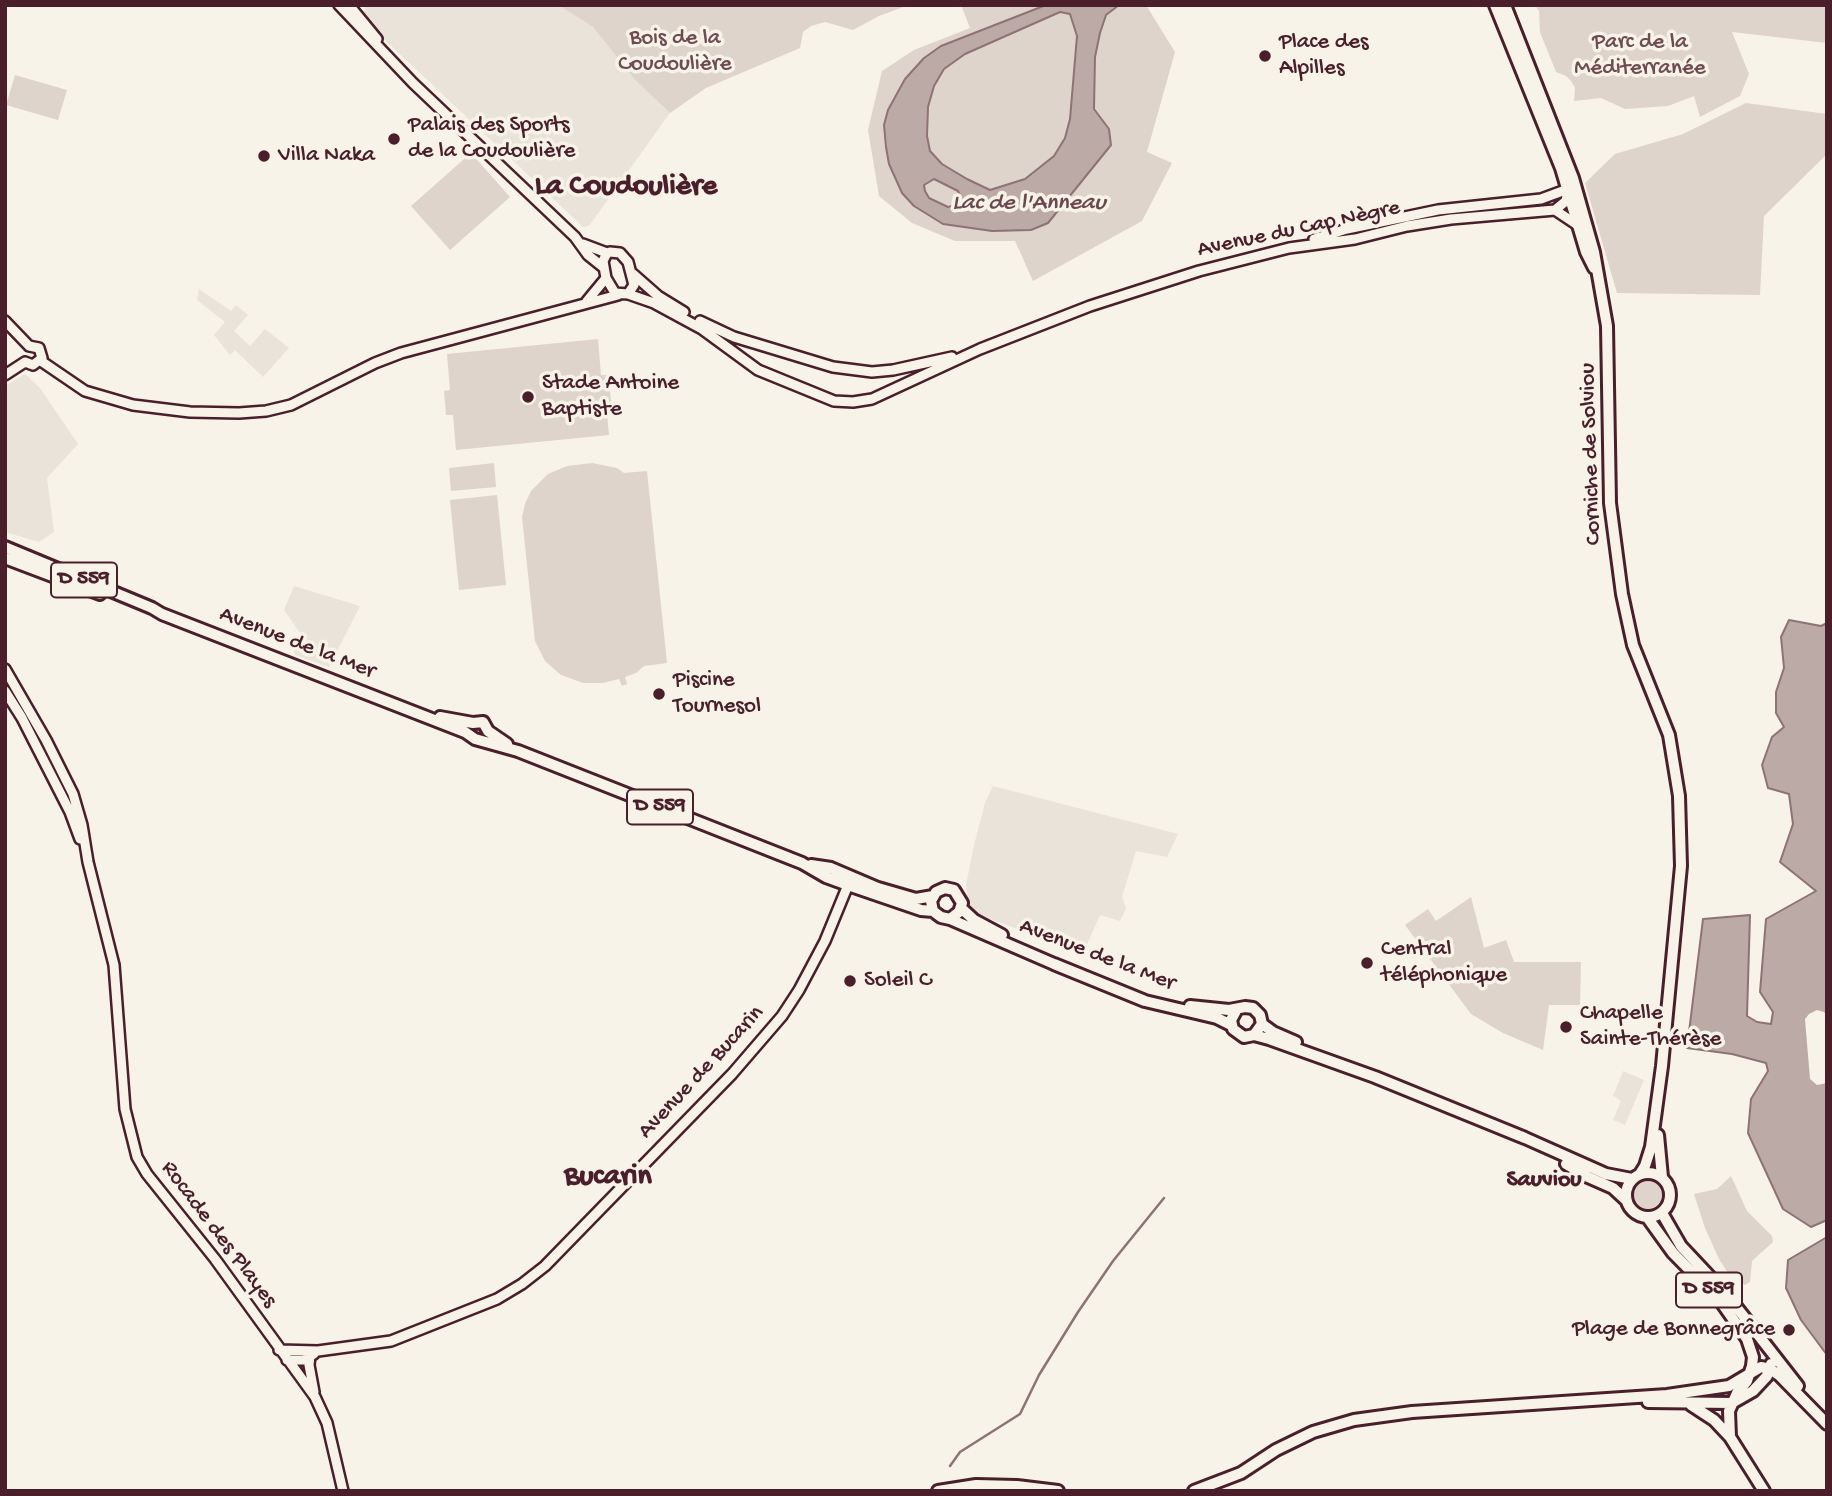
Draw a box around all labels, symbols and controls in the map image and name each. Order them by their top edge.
park label: Bois de la Coudoulière [618,25,732,79]
place label: Place des Alpilles [1279,29,1368,83]
park label: Parc de la Méditerranée [1574,29,1706,83]
marker: Place des Alpilles [1257,48,1273,64]
place label: Palais des Sports de la Coudoulière [408,112,575,166]
marker: Palais des Sports de la Coudoulière [386,131,402,147]
place label: Villa Naka [278,142,375,170]
marker: Villa Naka [256,148,272,164]
district label: La Coudoulière [535,170,717,206]
water label: Lac de l'Anneau [952,190,1106,218]
street label: Avenue du Cap Nègre [1195,195,1403,265]
street label: Corniche de Solviou [1575,362,1609,546]
place label: Stade Antoine Baptiste [542,370,679,424]
marker: Stade Antoine Baptiste [520,389,536,405]
road number: D 559 [51,562,117,598]
street label: Avenue de la Mer [215,602,379,686]
place label: Piscine Tournesol [673,667,761,721]
marker: Piscine Tournesol [651,686,667,702]
road number: D 559 [627,790,693,824]
street label: Avenue de la Mer [1015,914,1179,998]
place label: Central téléphonique [1381,936,1507,990]
marker: Central téléphonique [1359,955,1375,971]
place label: Soleil C [864,967,932,995]
marker: Soleil C [842,973,858,989]
street label: Avenue de Bucarin [633,1000,771,1146]
place label: Chapelle Sainte-Thérèse [1580,1000,1721,1054]
marker: Chapelle Sainte-Thérèse [1558,1019,1574,1035]
street label: Rocade des Playes [154,1156,282,1314]
district label: Bucarin [564,1160,652,1196]
district label: Sauviou [1506,1167,1582,1195]
road number: D 559 [1676,1272,1742,1308]
place label: Plage de Bonnegrâce [1572,1316,1775,1344]
marker: Plage de Bonnegrâce [1781,1322,1797,1338]

